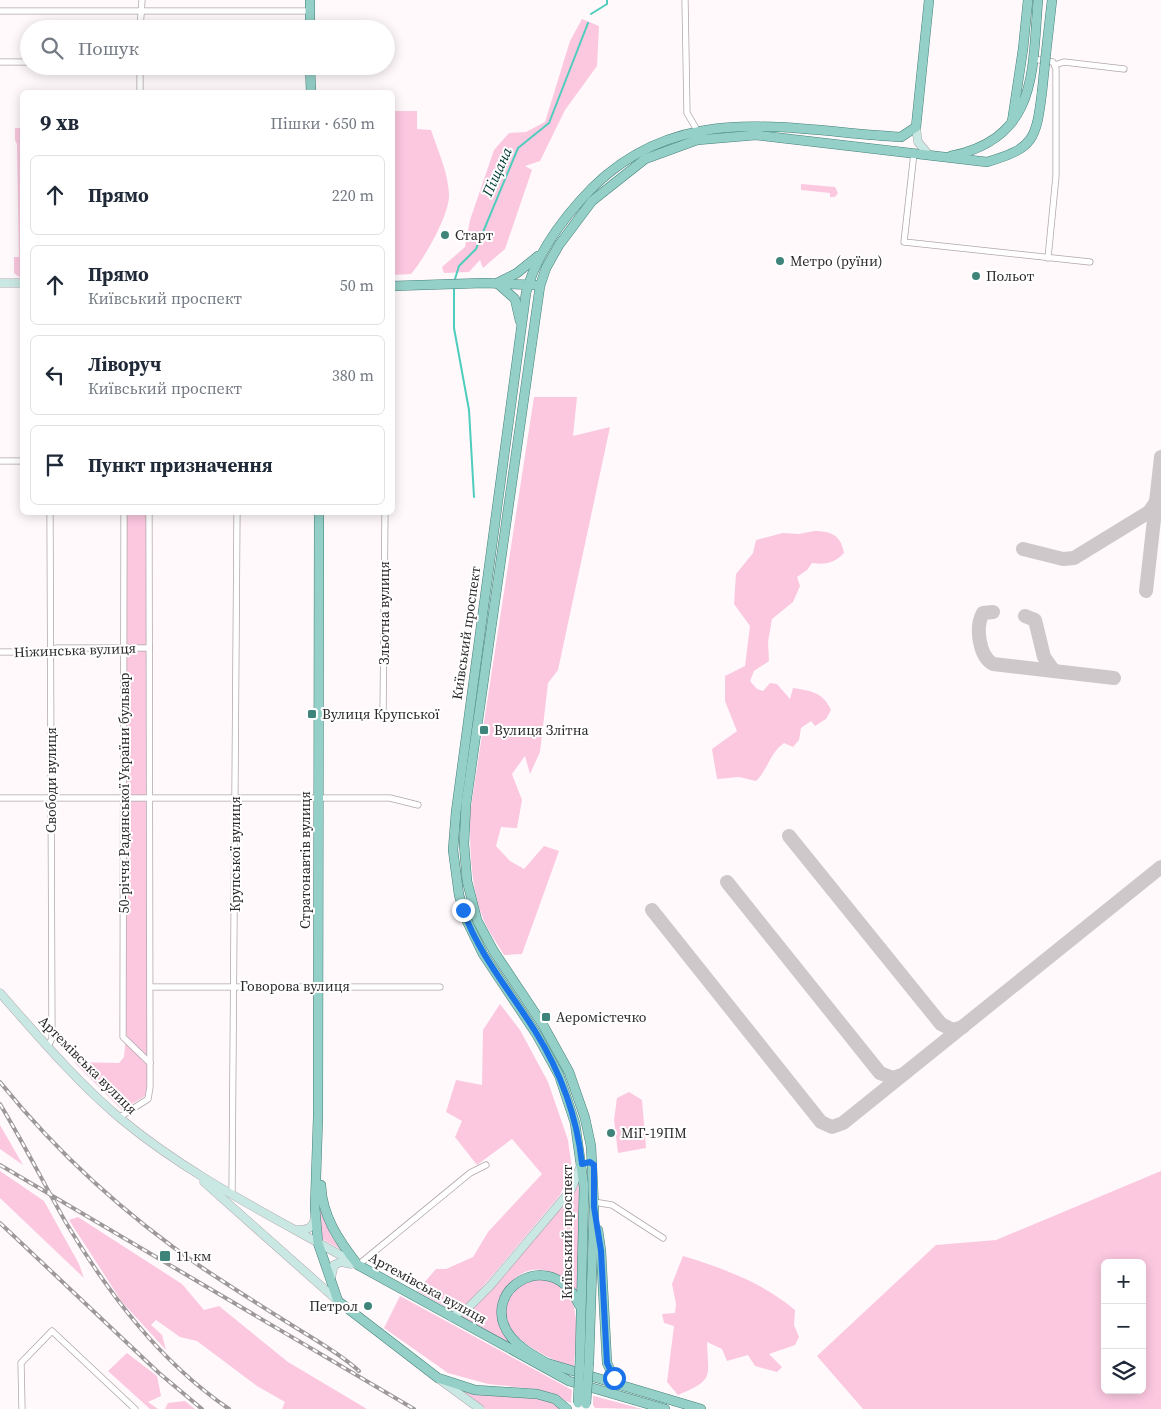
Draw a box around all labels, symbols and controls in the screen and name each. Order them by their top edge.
search box [20,20,395,75]
icon: search [38,34,66,62]
text: Пошук [78,35,139,61]
text: 9 хв [40,108,79,137]
text: Пішки · 650 m [271,112,375,134]
water label: Піщана [476,144,517,201]
icon: ahead [41,181,69,209]
text: Прямо [88,182,149,208]
text: 220 m [332,184,374,206]
place label: Старт [455,225,494,245]
marker: Старт [439,229,451,241]
place label: Метро (руїни) [790,251,882,271]
marker: Метро (руїни) [774,255,786,267]
text: Прямо [88,261,149,287]
place label: Польот [986,266,1035,286]
marker: Польот [970,270,982,282]
icon: ahead [41,271,69,299]
text: 50 m [340,274,374,296]
text: Київський проспект [88,287,242,309]
text: Ліворуч [88,351,161,377]
icon: left [41,361,69,389]
text: 380 m [332,364,374,386]
text: Київський проспект [88,377,242,399]
icon: arrive [41,451,69,479]
text: Пункт призначення [88,452,273,478]
street label: Зльотна вулиця [374,561,394,665]
street label: Київський проспект [447,564,485,701]
street label: Ніжинська вулиця [14,638,136,662]
street label: 50-річчя Радянської України бульвар [114,673,134,913]
place label: Вулиця Крупської [322,704,440,724]
marker: Вулиця Крупської [306,708,318,720]
place label: Вулиця Злітна [494,720,590,740]
marker: Вулиця Злітна [478,724,490,736]
street label: Свободи вулиця [41,727,61,833]
street label: Стратонавтів вулиця [295,791,315,929]
street label: Крупської вулиця [225,796,245,912]
route end [452,899,475,922]
street label: Говорова вулиця [240,976,350,996]
place label: Аеромістечко [556,1007,647,1027]
street label: Артемівська вулиця [34,1011,142,1119]
marker: Аеромістечко [540,1011,552,1023]
place label: МіГ-19ПМ [621,1123,687,1143]
marker: МіГ-19ПМ [605,1127,617,1139]
street label: Київський проспект [557,1164,577,1299]
place label: 11 км [176,1246,211,1266]
street label: Артемівська вулиця [365,1247,491,1329]
marker: 11 км [158,1249,172,1263]
map controls [1101,1259,1146,1394]
button: + [1101,1259,1146,1304]
place label: Петрол [309,1296,358,1316]
marker: Петрол [362,1300,374,1312]
button: − [1101,1304,1146,1349]
button: layers [1101,1349,1146,1394]
route start [603,1367,626,1390]

